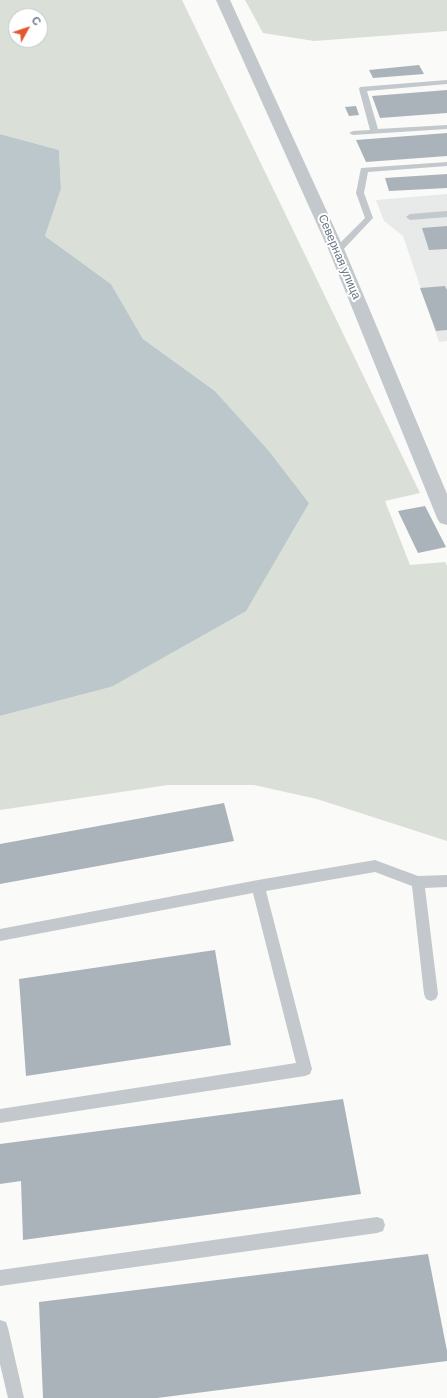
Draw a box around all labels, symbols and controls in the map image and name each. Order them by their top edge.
north arrow [8,8,48,48]
text: С [29,14,44,28]
street label: Северная улица [315,212,363,302]

